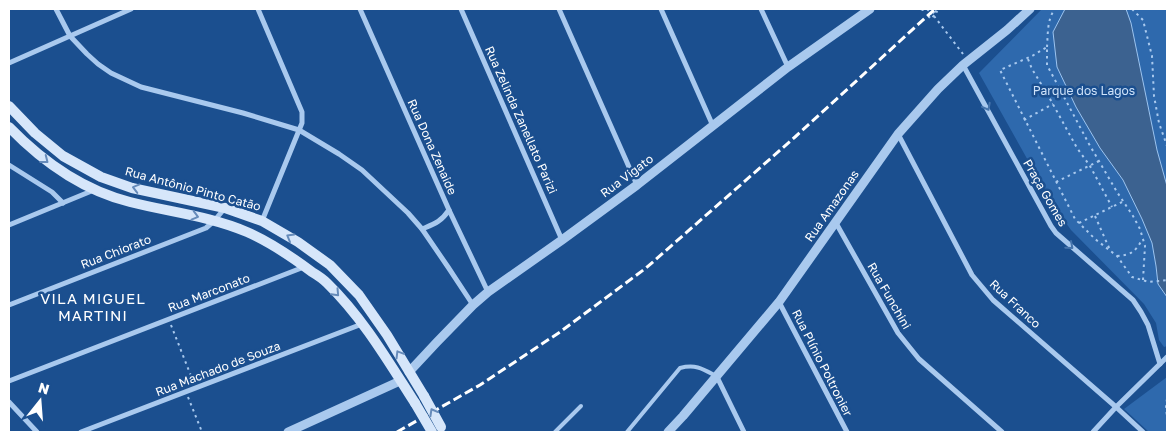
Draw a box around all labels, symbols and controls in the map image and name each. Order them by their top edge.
street label: Rua Zelinda Zanellato Parizi [482,44,561,196]
park label: Parque dos Lagos [1033,83,1135,98]
street label: Rua Dona Zenaide [405,97,460,197]
one-way arrow [980,102,990,111]
street label: Rua Vigato [597,151,656,200]
one-way arrow [39,154,48,162]
street label: Praça Gomes [1020,156,1071,229]
street label: Rua Antônio Pinto Catão [124,163,263,214]
street label: Rua Amazonas [801,167,862,245]
one-way arrow [131,183,140,194]
one-way arrow [191,210,199,221]
street label: Rua Chiorato [79,231,153,272]
one-way arrow [286,233,295,243]
one-way arrow [1065,240,1074,249]
street label: Rua Funchini [864,260,915,332]
street label: Rua Marconato [166,270,252,315]
street label: Rua Franco [987,276,1044,331]
one-way arrow [330,287,339,296]
district label: VILA MIGUEL MARTINI [40,289,146,324]
street label: Rua Plínio Poltronier [789,307,856,419]
street label: Rua Machado de Souza [153,338,282,399]
one-way arrow [395,351,405,360]
north arrow [15,376,65,426]
text: N [36,378,52,398]
one-way arrow [429,408,439,417]

